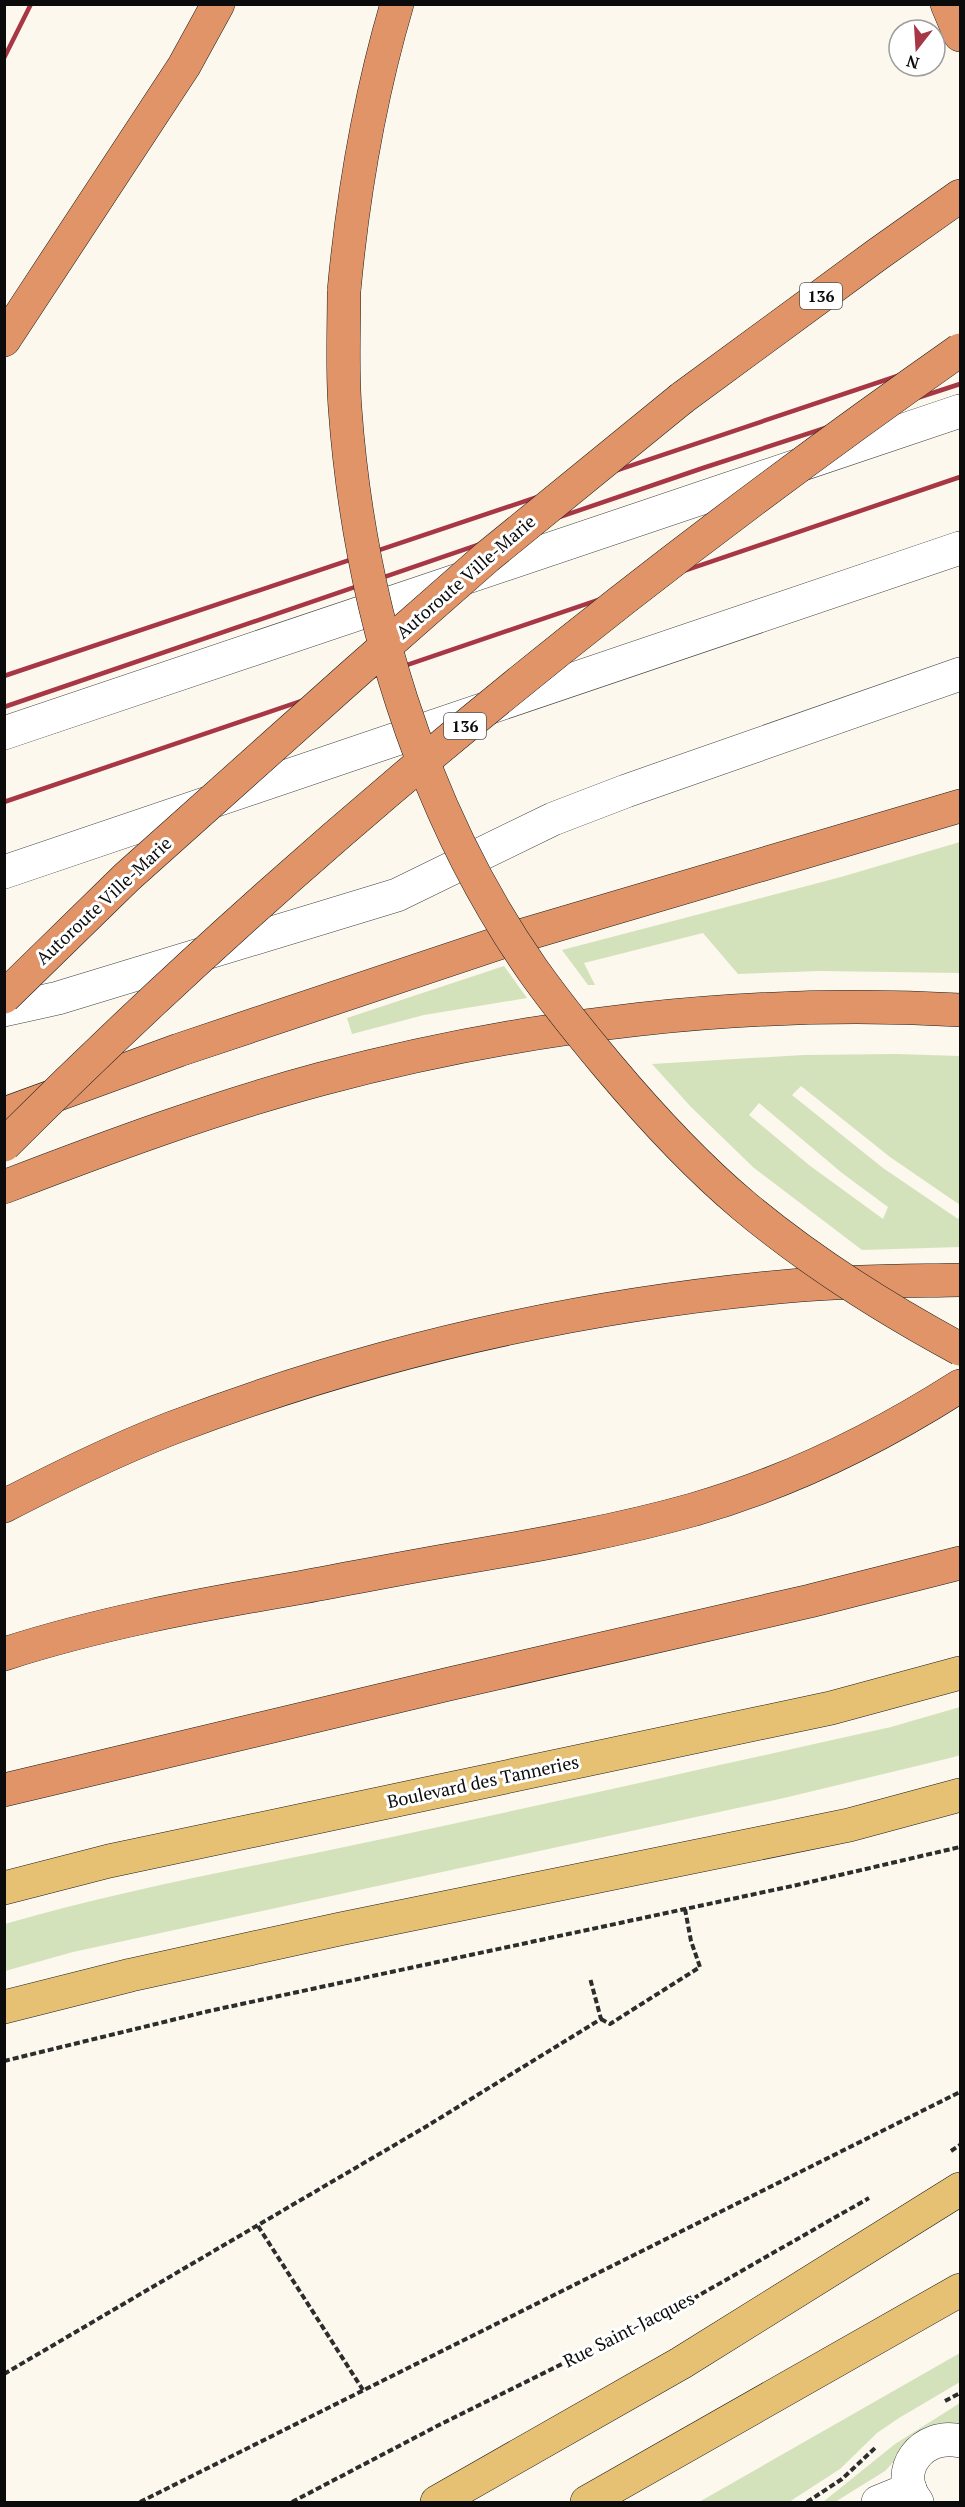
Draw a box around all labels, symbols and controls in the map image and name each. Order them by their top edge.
north arrow [887,18,947,78]
text: N [904,50,922,75]
road number: 136 [800,283,842,309]
street label: Autoroute Ville-Marie [391,509,540,643]
road number: 136 [444,713,486,739]
street label: Autoroute Ville-Marie [30,831,176,970]
street label: Boulevard des Tanneries [385,1749,581,1813]
street label: Rue Saint-Jacques [559,2286,698,2372]

